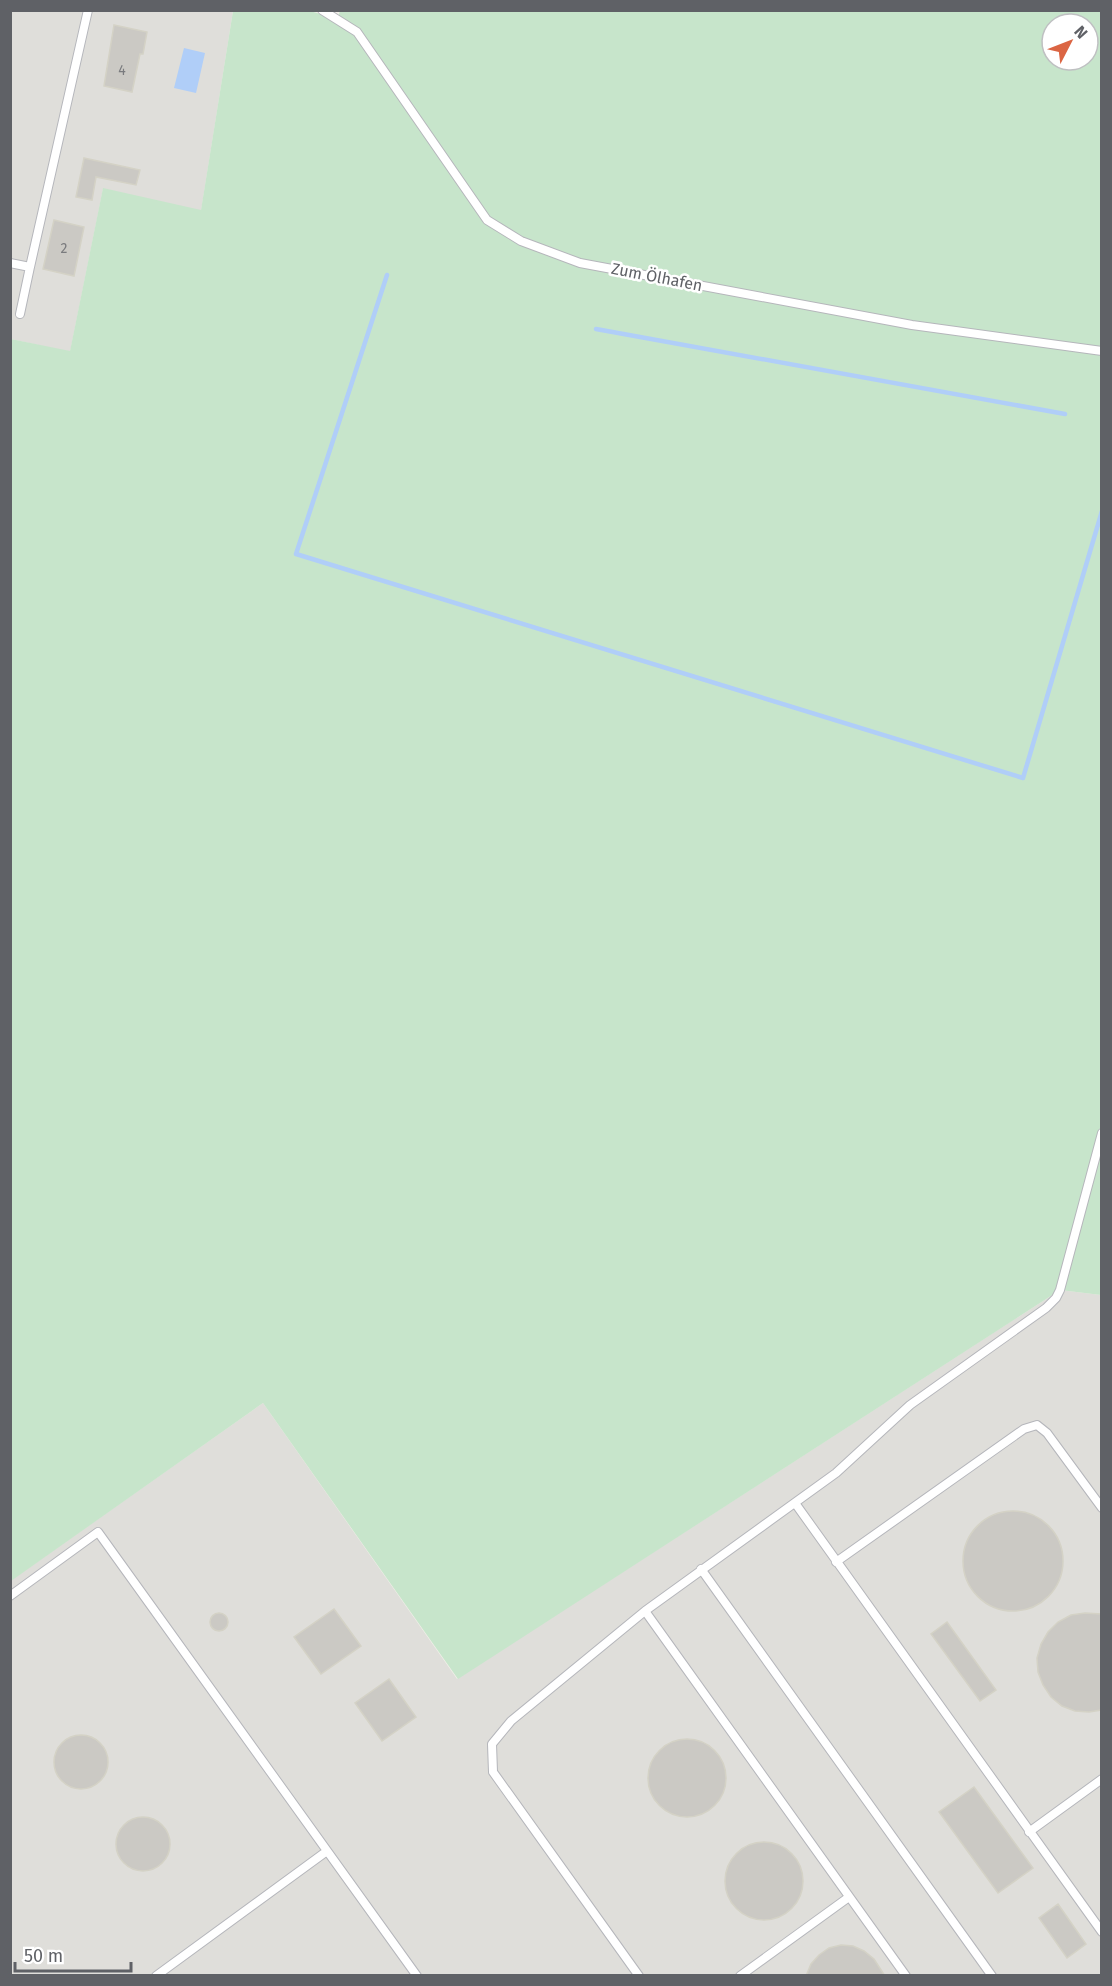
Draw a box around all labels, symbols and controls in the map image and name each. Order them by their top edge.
north arrow [1040,12,1100,72]
text: N [1070,22,1091,43]
house number: 4 [118,62,126,79]
house number: 2 [61,240,68,257]
street label: Zum Ölhafen [610,259,704,295]
scale bar [15,1935,130,1973]
text: 50 m [24,1945,63,1967]

